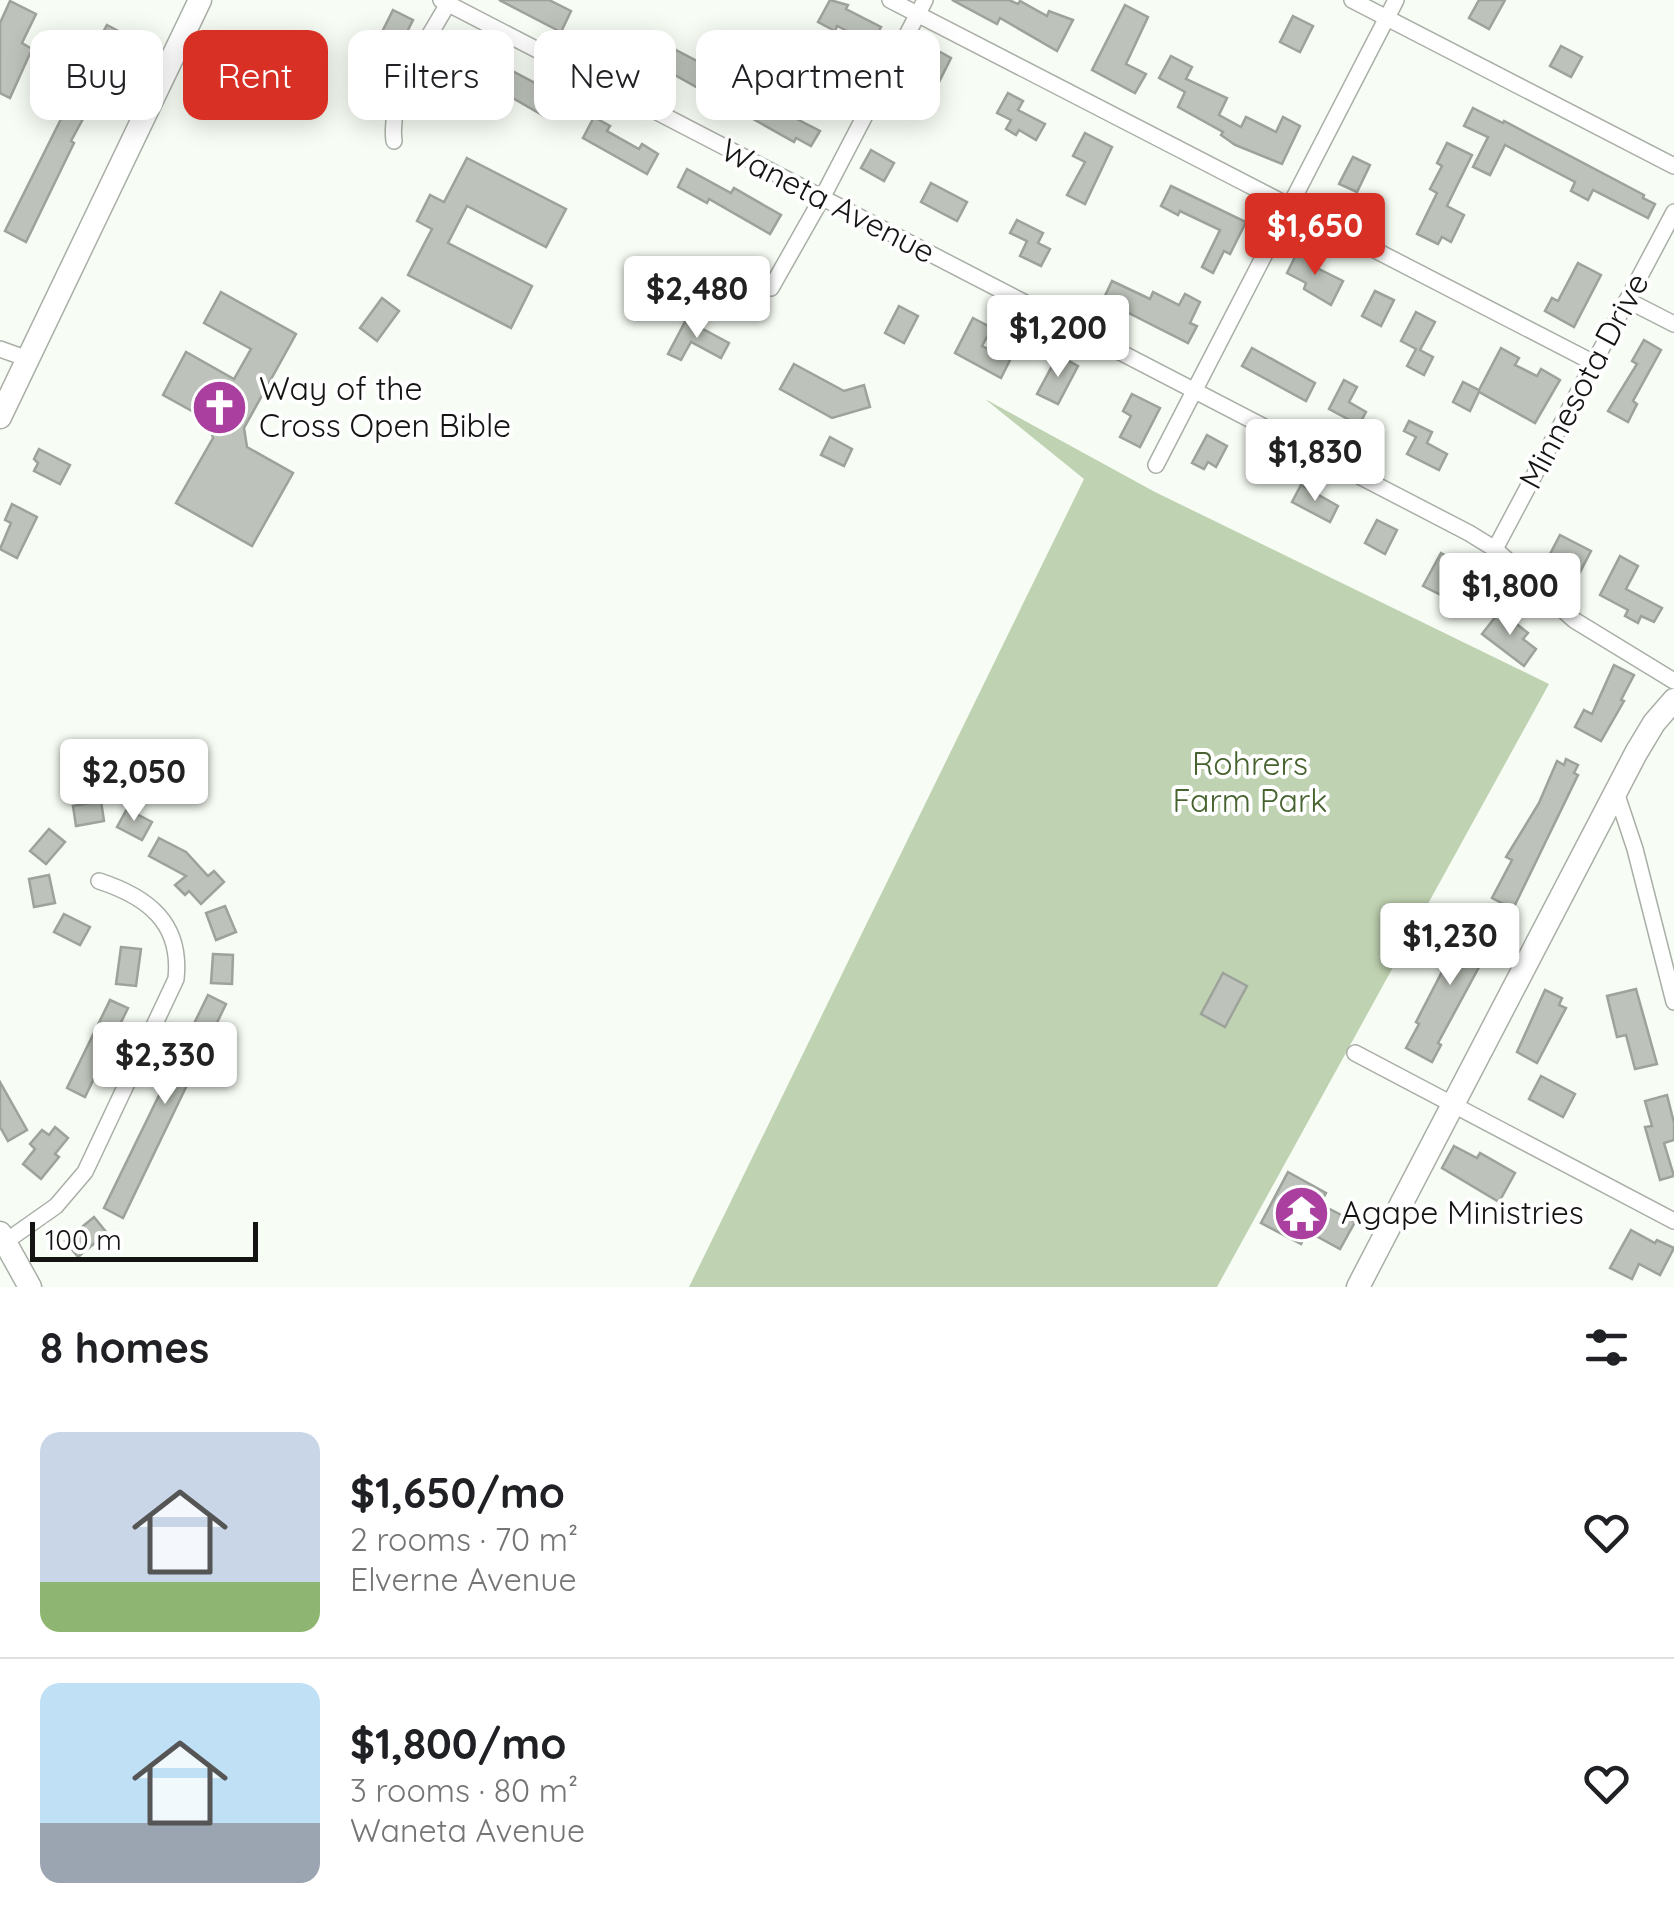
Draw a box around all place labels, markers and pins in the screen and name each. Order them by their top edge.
pin: $1,650 [1234,193,1396,278]
pin: $2,480 [616,256,778,341]
pin: $1,200 [977,295,1139,380]
place label: Way of the Cross Open Bible [259,368,511,445]
church icon: Way of the Cross Open Bible [190,377,250,437]
pin: $1,830 [1234,419,1396,504]
pin: $1,800 [1429,553,1591,638]
pin: $2,050 [53,739,215,824]
pin: $1,230 [1369,903,1531,988]
pin: $2,330 [84,1022,246,1107]
temple icon: Agape Ministries [1272,1183,1332,1243]
place label: Agape Ministries [1341,1192,1584,1232]

